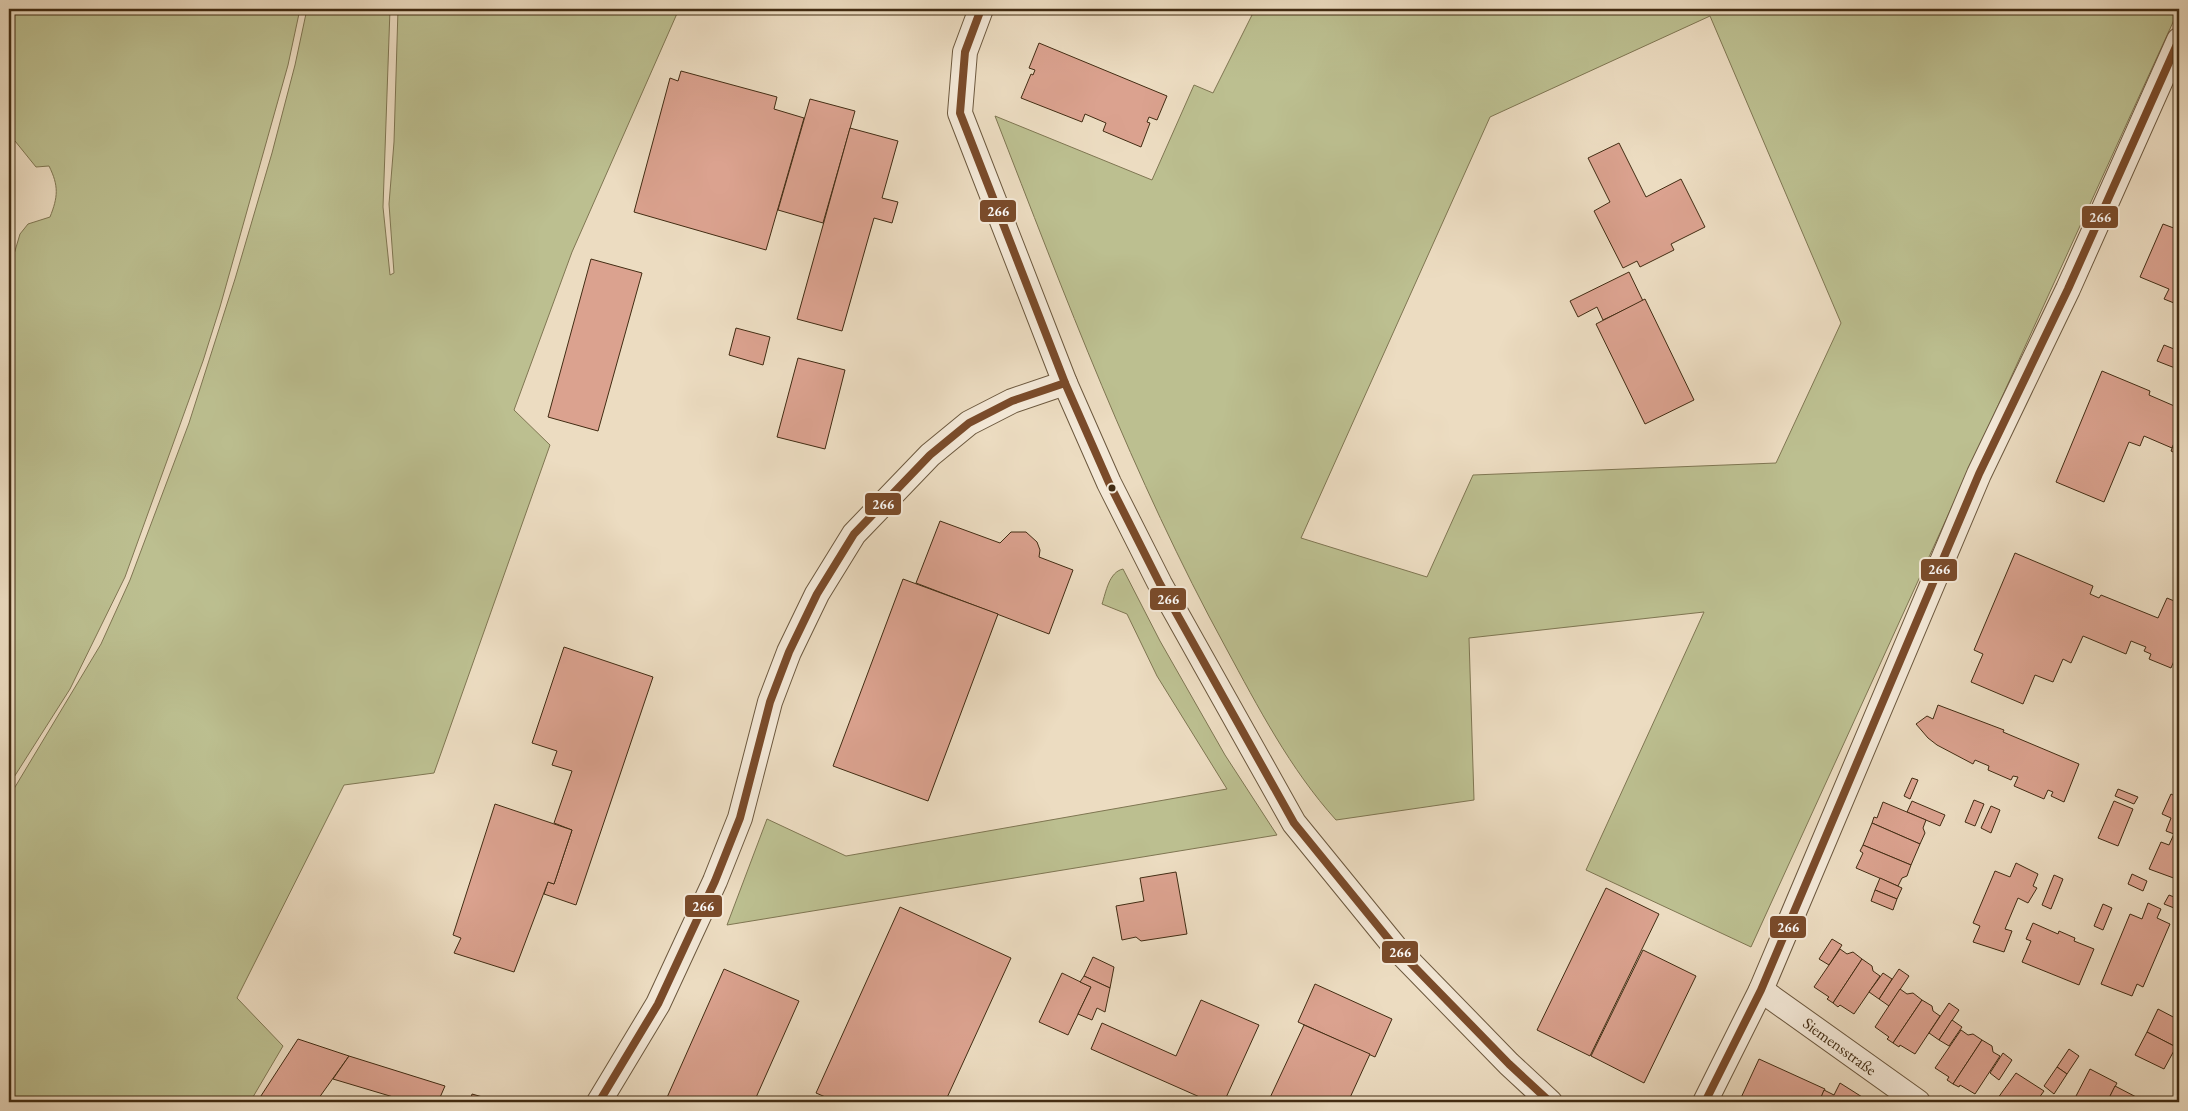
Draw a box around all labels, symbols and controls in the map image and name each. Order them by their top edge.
line badge: 266 [979,199,1017,223]
text: 266 [987,202,1010,220]
line badge: 266 [2081,205,2119,229]
text: 266 [2089,208,2112,226]
unlabelled marker [1107,483,1117,493]
line badge: 266 [864,492,902,516]
text: 266 [872,495,895,513]
line badge: 266 [1920,558,1958,582]
text: 266 [1928,560,1951,578]
line badge: 266 [1149,587,1187,611]
text: 266 [1157,590,1180,608]
line badge: 266 [684,894,723,918]
text: 266 [692,897,715,915]
line badge: 266 [1769,915,1807,939]
text: 266 [1777,918,1800,936]
line badge: 266 [1381,940,1419,964]
text: 266 [1389,943,1412,961]
street label: Siemensstraße [1799,1013,1881,1080]

